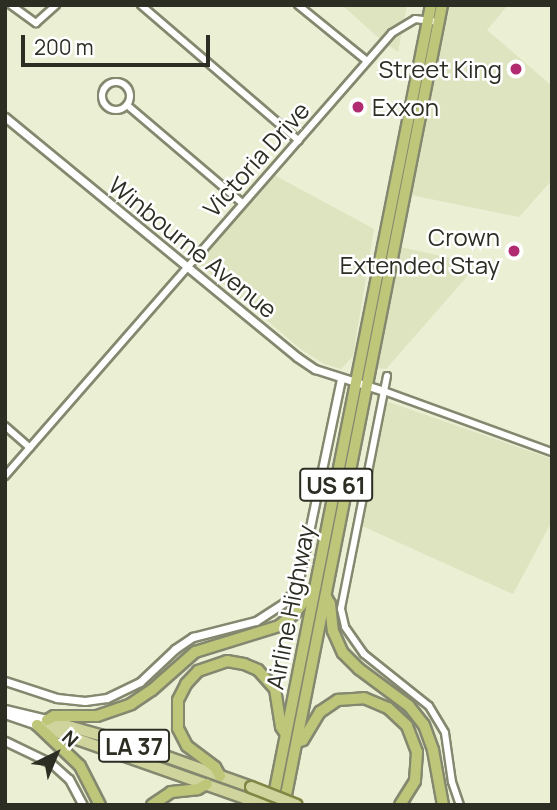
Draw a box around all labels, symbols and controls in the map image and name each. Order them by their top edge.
scale bar [24,21,214,65]
text: 200 m [34,33,94,61]
place label: Street King [378,55,502,83]
marker: Street King [508,61,524,77]
place label: Exxon [372,93,439,121]
street label: Victoria Drive [197,96,315,222]
marker: Exxon [350,99,366,115]
street label: Winbourne Avenue [103,170,283,324]
place label: Crown Extended Stay [340,223,500,279]
marker: Crown Extended Stay [506,243,522,259]
road number: US 61 [298,466,374,505]
street label: Airline Highway [260,522,320,692]
north arrow [21,719,91,789]
text: N [56,724,84,753]
road number: LA 37 [97,726,171,766]

